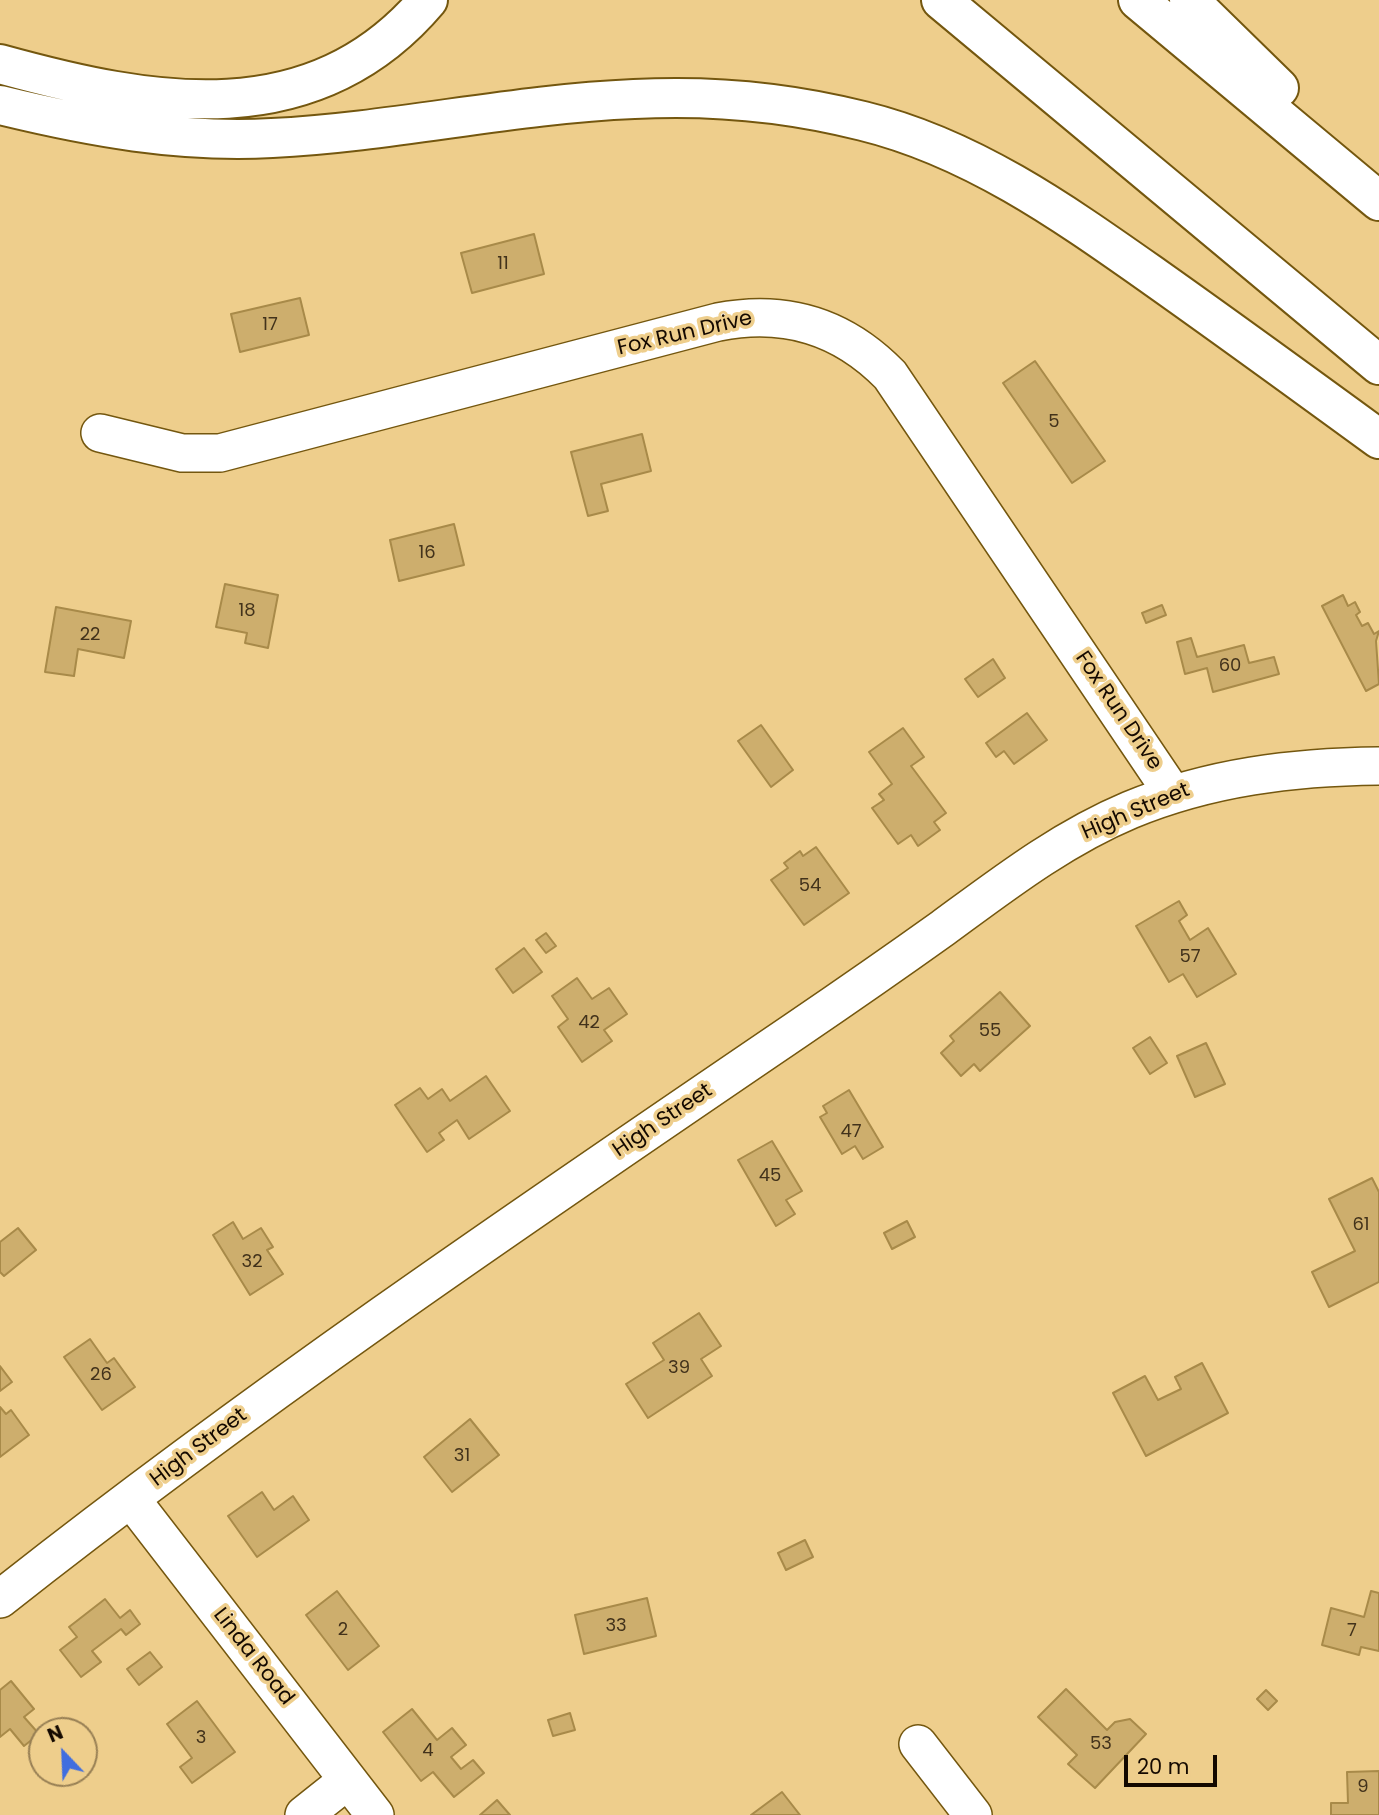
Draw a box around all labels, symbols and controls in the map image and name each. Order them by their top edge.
house number: 11 [497,253,509,275]
street label: Fox Run Drive [615,306,755,362]
house number: 17 [262,314,278,336]
house number: 5 [1048,411,1060,433]
house number: 16 [418,542,436,564]
house number: 18 [238,600,256,622]
house number: 22 [80,624,100,646]
street label: Fox Run Drive [1069,647,1167,775]
house number: 60 [1219,655,1241,677]
street label: High Street [1078,778,1194,846]
house number: 54 [799,875,821,897]
house number: 57 [1179,946,1201,968]
house number: 42 [578,1012,600,1034]
house number: 55 [979,1020,1001,1042]
street label: High Street [609,1079,717,1163]
house number: 47 [840,1121,862,1143]
house number: 45 [759,1165,781,1187]
house number: 61 [1352,1214,1370,1236]
house number: 32 [242,1251,262,1273]
house number: 39 [668,1357,690,1379]
house number: 26 [90,1364,112,1386]
street label: High Street [146,1404,252,1492]
house number: 31 [454,1445,470,1467]
street label: Linda Road [207,1603,299,1711]
house number: 33 [605,1615,627,1637]
house number: 2 [338,1619,348,1641]
house number: 7 [1347,1620,1357,1642]
north arrow [28,1717,98,1787]
text: N [44,1719,67,1749]
house number: 3 [196,1727,206,1749]
house number: 53 [1090,1733,1112,1755]
house number: 4 [422,1740,434,1762]
scale bar [1127,1742,1220,1786]
text: 20 m [1137,1752,1190,1781]
house number: 9 [1357,1776,1369,1798]

